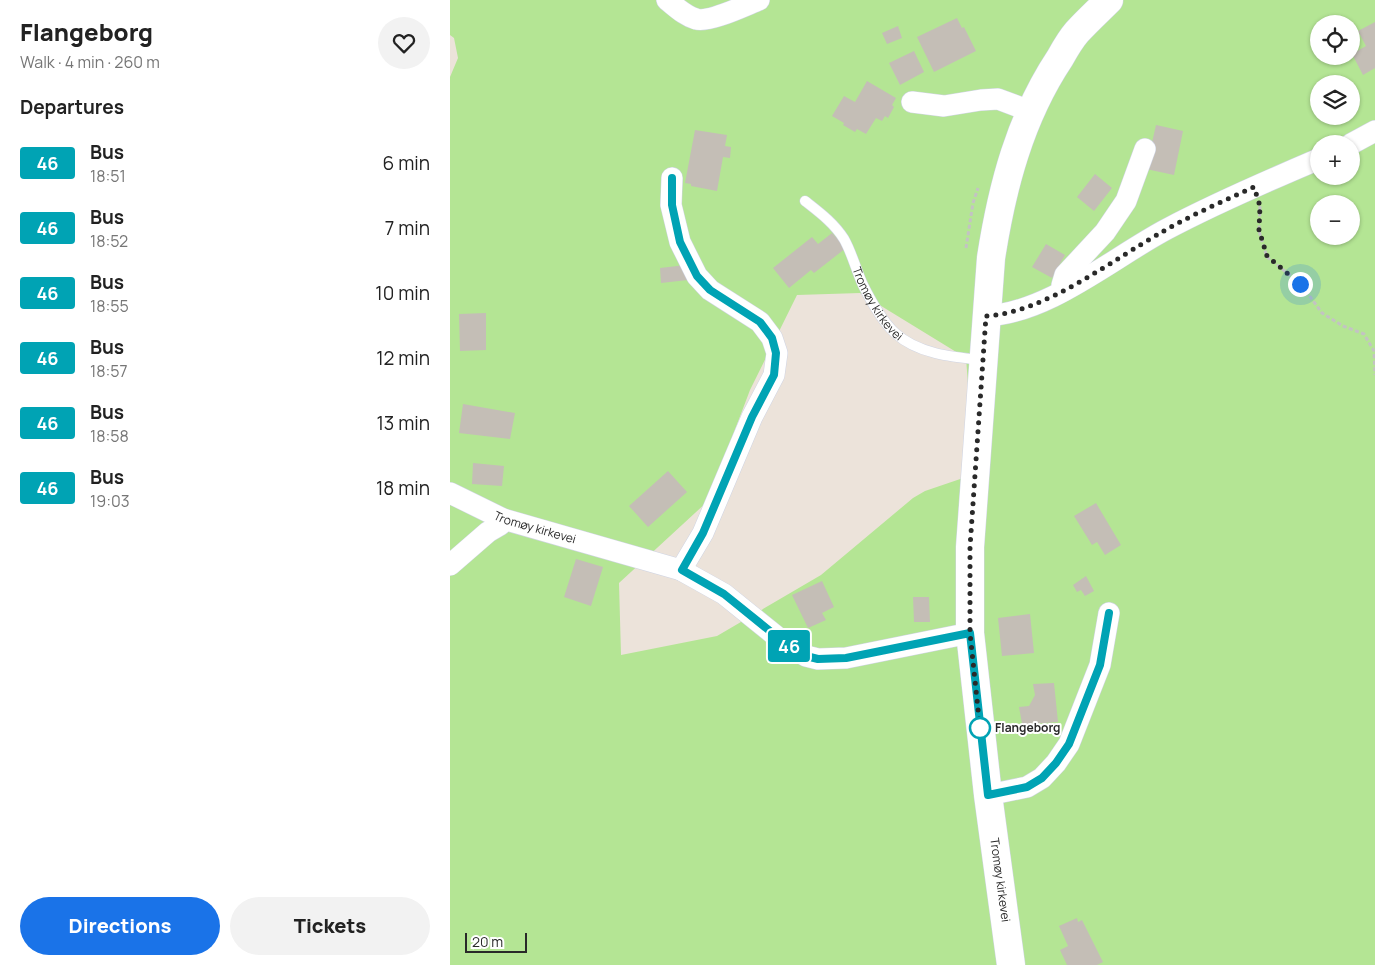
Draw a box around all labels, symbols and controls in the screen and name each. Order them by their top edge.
text: Flangeborg [20,15,153,48]
map controls [1310,15,1360,245]
button: locate [1310,15,1360,65]
button: heart [378,17,430,69]
text: Walk · 4 min · 260 m [20,51,160,73]
button: layers [1310,75,1360,125]
text: Departures [20,94,124,120]
button: + [1310,135,1360,185]
text: Bus [90,139,124,165]
text: 6 min [383,150,430,176]
text: 46 [36,151,59,175]
text: 18:51 [90,165,126,187]
button: − [1310,195,1360,245]
text: Bus [90,204,124,230]
text: 7 min [385,215,430,241]
text: 46 [36,216,59,240]
text: 18:52 [90,230,128,252]
street label: Tromøy kirkevei [848,264,907,345]
text: Bus [90,269,124,295]
your location [1288,272,1313,297]
text: 10 min [375,280,430,306]
text: 46 [36,281,59,305]
text: 18:55 [90,295,129,317]
text: Bus [90,334,124,360]
text: 12 min [376,345,430,371]
text: 46 [36,346,59,370]
text: 18:57 [90,360,128,382]
text: Bus [90,399,124,425]
text: 13 min [376,410,430,436]
text: 46 [36,411,59,435]
text: 18:58 [90,425,129,447]
text: Bus [90,464,124,490]
text: 18 min [376,475,430,501]
text: 46 [36,476,59,500]
text: 19:03 [90,490,130,512]
street label: Tromøy kirkevei [491,507,578,547]
line badge: 46 [766,630,812,662]
text: 46 [778,634,800,658]
marker: Flangeborg [969,717,991,739]
place label: Flangeborg [995,719,1060,736]
street label: Tromøy kirkevei [986,837,1015,923]
button: Directions [20,897,220,955]
button: Tickets [230,897,430,955]
scale bar [465,930,528,953]
text: 20 m [472,932,503,951]

